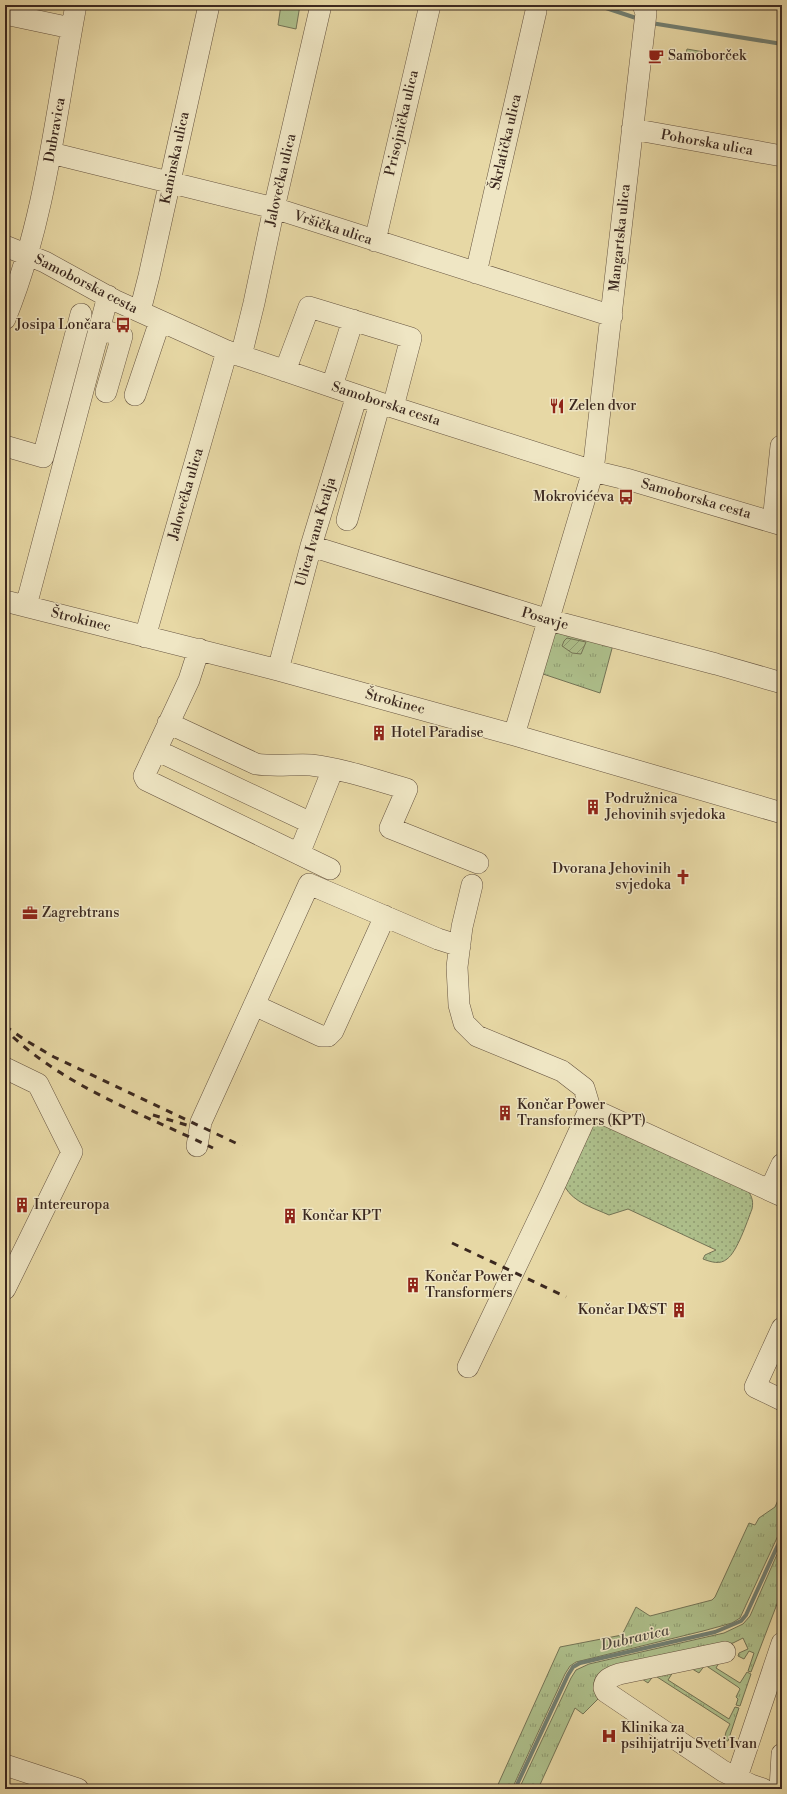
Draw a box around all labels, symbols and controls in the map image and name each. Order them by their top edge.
cafe icon: Samoborček [647,47,665,65]
place label: Samoborček [668,47,747,65]
street label: Prisojnička ulica [381,68,423,178]
street label: Škrlatička ulica [484,91,526,192]
street label: Dubravica [40,95,70,164]
street label: Kaninska ulica [156,109,194,206]
street label: Pohorska ulica [659,126,756,160]
street label: Jalovečka ulica [261,131,301,229]
street label: Mangartska ulica [605,182,635,293]
street label: Vršička ulica [290,207,375,249]
street label: Samoborska cesta [31,250,142,318]
place label: Josipa Lončara [15,316,112,334]
bus stop icon: Josipa Lončara [114,316,132,334]
street label: Samoborska cesta [329,378,444,430]
restaurant icon: Zelen dvor [548,397,566,415]
place label: Zelen dvor [569,397,636,415]
street label: Jalovečka ulica [164,445,208,543]
street label: Ulica Ivana Kralja [292,474,340,589]
street label: Samoborska cesta [639,475,754,524]
place label: Mokrovićeva [533,488,615,506]
bus stop icon: Mokrovićeva [617,488,635,506]
street label: Štrokinec [49,602,113,636]
street label: Posavje [519,604,571,634]
street label: Štrokinec [363,683,427,719]
building icon: Hotel Paradise [370,724,388,742]
place label: Hotel Paradise [391,724,484,742]
place label: Podružnica Jehovinih svjedoka [604,790,726,824]
building icon: Podružnica Jehovinih svjedoka [584,798,602,816]
place label: Dvorana Jehovinih svjedoka [552,860,672,894]
church icon: Dvorana Jehovinih svjedoka [674,868,692,886]
office icon: Zagrebtrans [21,904,39,922]
place label: Zagrebtrans [42,904,119,922]
place label: Končar Power Transformers (KPT) [517,1096,646,1130]
building icon: Končar Power Transformers (KPT) [496,1104,514,1122]
building icon: Intereuropa [13,1196,31,1214]
place label: Intereuropa [34,1196,110,1214]
building icon: Končar KPT [281,1207,299,1225]
place label: Končar KPT [302,1207,381,1225]
place label: Končar Power Transformers [425,1268,513,1302]
building icon: Končar Power Transformers [404,1276,422,1294]
place label: Končar D&ST [578,1301,667,1319]
building icon: Končar D&ST [670,1301,688,1319]
water label: Dubravica [598,1621,672,1655]
place label: Klinika za psihijatriju Sveti Ivan [621,1719,758,1753]
hospital icon: Klinika za psihijatriju Sveti Ivan [600,1727,618,1745]

